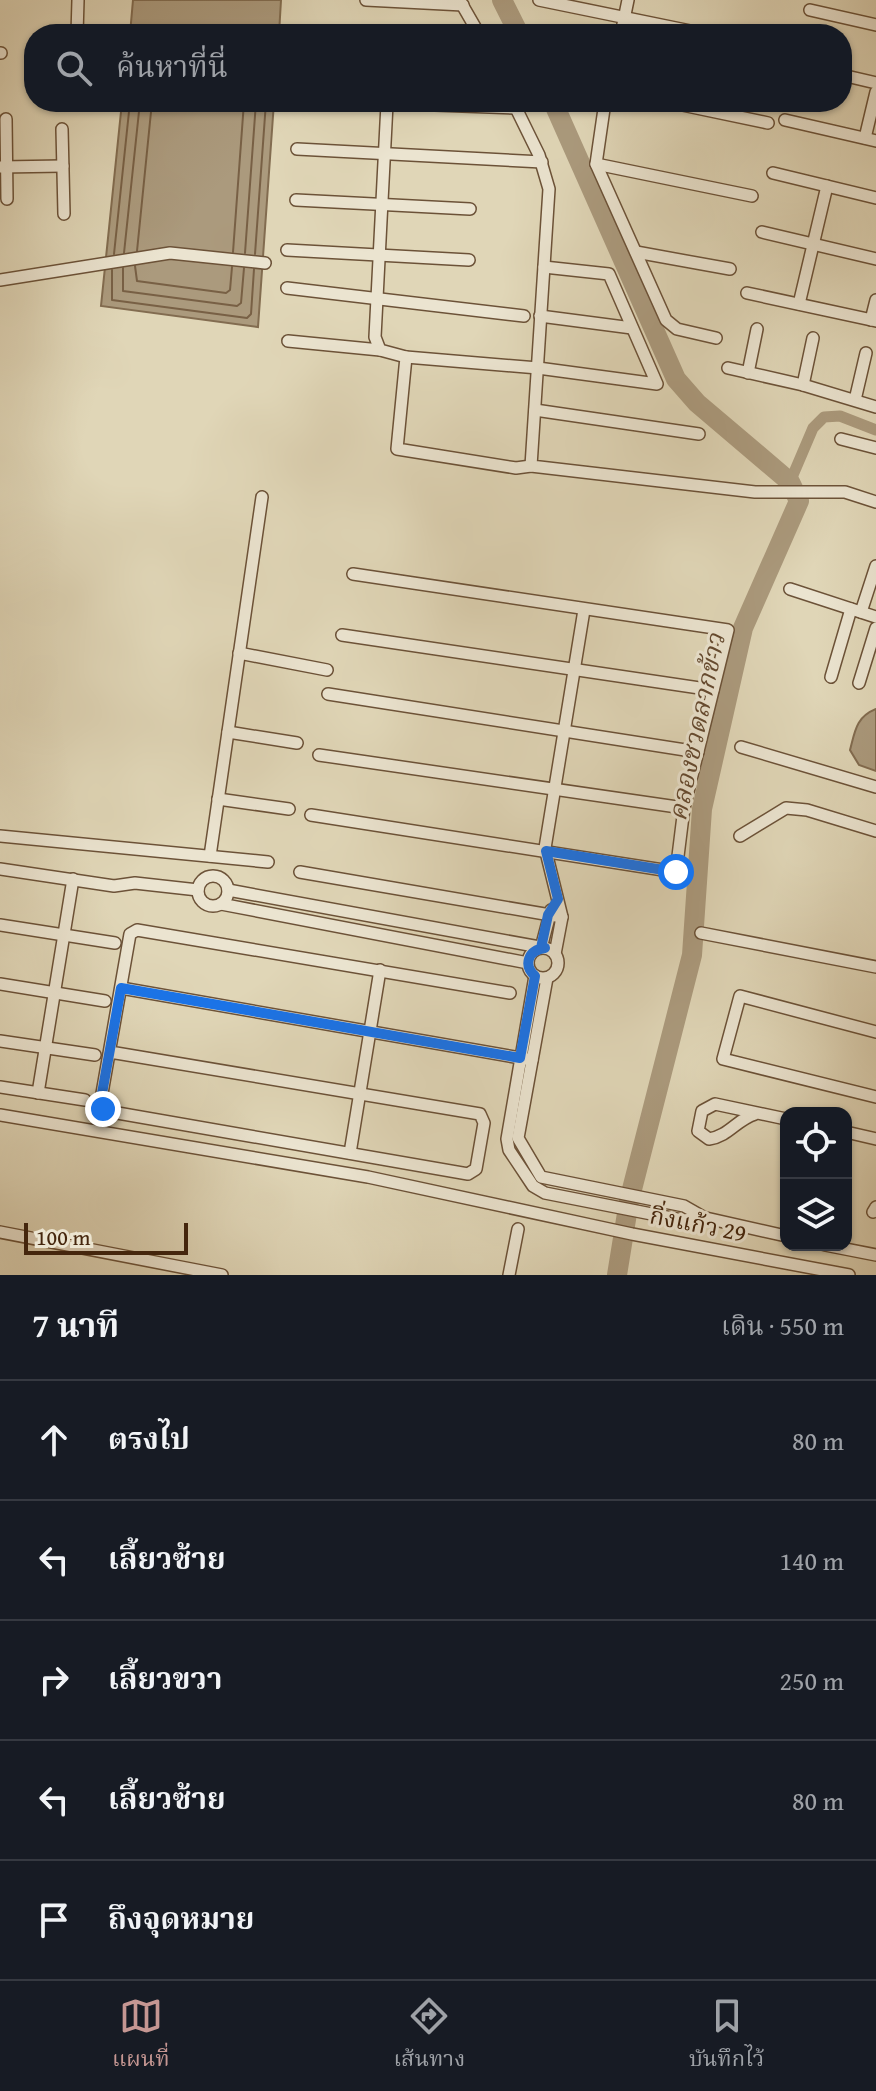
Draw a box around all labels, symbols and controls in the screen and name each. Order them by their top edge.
search box [24,24,852,112]
text: ค้นหาที่นี่ [116,44,228,88]
icon: search [52,46,96,90]
water label: คลองชวดลากข้าว [657,628,735,824]
route start [658,854,694,890]
route end [85,1091,121,1127]
map controls [780,1107,852,1251]
button: locate [780,1107,852,1179]
button: layers [780,1179,852,1251]
street label: กิ่งแก้ว 29 [647,1197,749,1251]
scale bar [24,1219,188,1255]
text: 100 m [36,1221,91,1253]
text: 7 นาที [32,1300,119,1349]
text: เดิน · 550 m [721,1306,844,1345]
text: ตรงไป [108,1416,190,1460]
icon: ahead [32,1418,76,1462]
text: 80 m [792,1421,844,1460]
text: เลี้ยวซ้าย [108,1536,226,1580]
icon: left [32,1538,76,1582]
text: 140 m [779,1541,844,1580]
text: เลี้ยวขวา [108,1656,222,1700]
icon: right [32,1658,76,1702]
text: 250 m [779,1661,844,1700]
text: เลี้ยวซ้าย [108,1776,226,1820]
icon: left [32,1778,76,1822]
text: 80 m [792,1781,844,1820]
text: ถึงจุดหมาย [108,1896,254,1940]
icon: arrive [32,1898,76,1942]
tab: แผนที่ [112,1994,170,2078]
tab: เส้นทาง [394,1994,465,2078]
tab: บันทึกไว้ [689,1994,764,2078]

